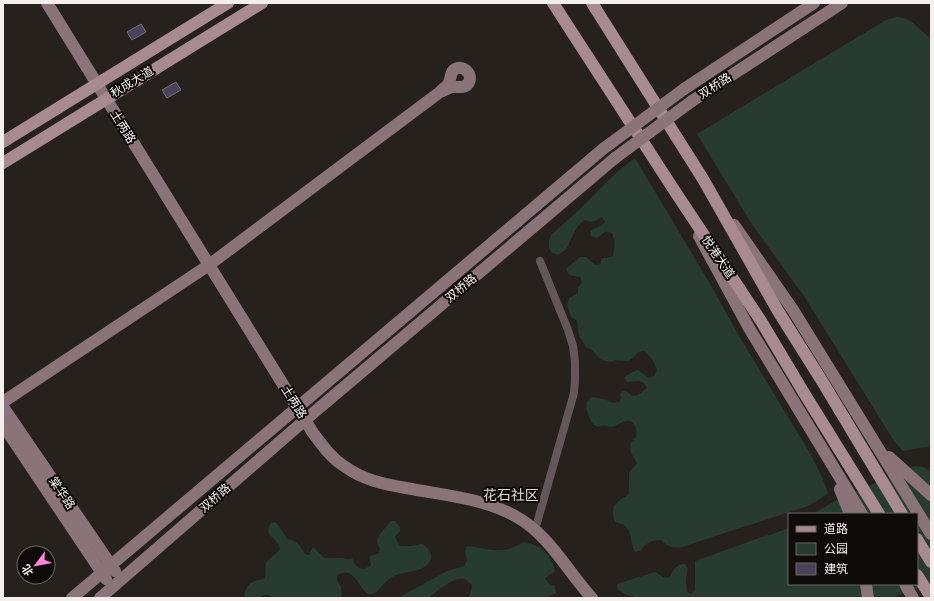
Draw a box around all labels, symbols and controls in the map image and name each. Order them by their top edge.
street label: 秋成大道 [108,64,156,100]
street label: 双桥路 [696,70,734,102]
street label: 土两路 [108,108,138,146]
street label: 悦港大道 [699,233,737,281]
street label: 双桥路 [443,271,479,305]
street label: 土两路 [279,383,309,421]
street label: 棠华路 [46,474,78,512]
street label: 双桥路 [197,481,233,515]
district label: 花石社区 [483,487,539,503]
legend [788,513,918,585]
text: 道路 [824,522,848,536]
text: 公园 [824,542,848,556]
north arrow [16,545,56,585]
text: 北 [20,562,36,578]
text: 建筑 [824,562,848,576]

